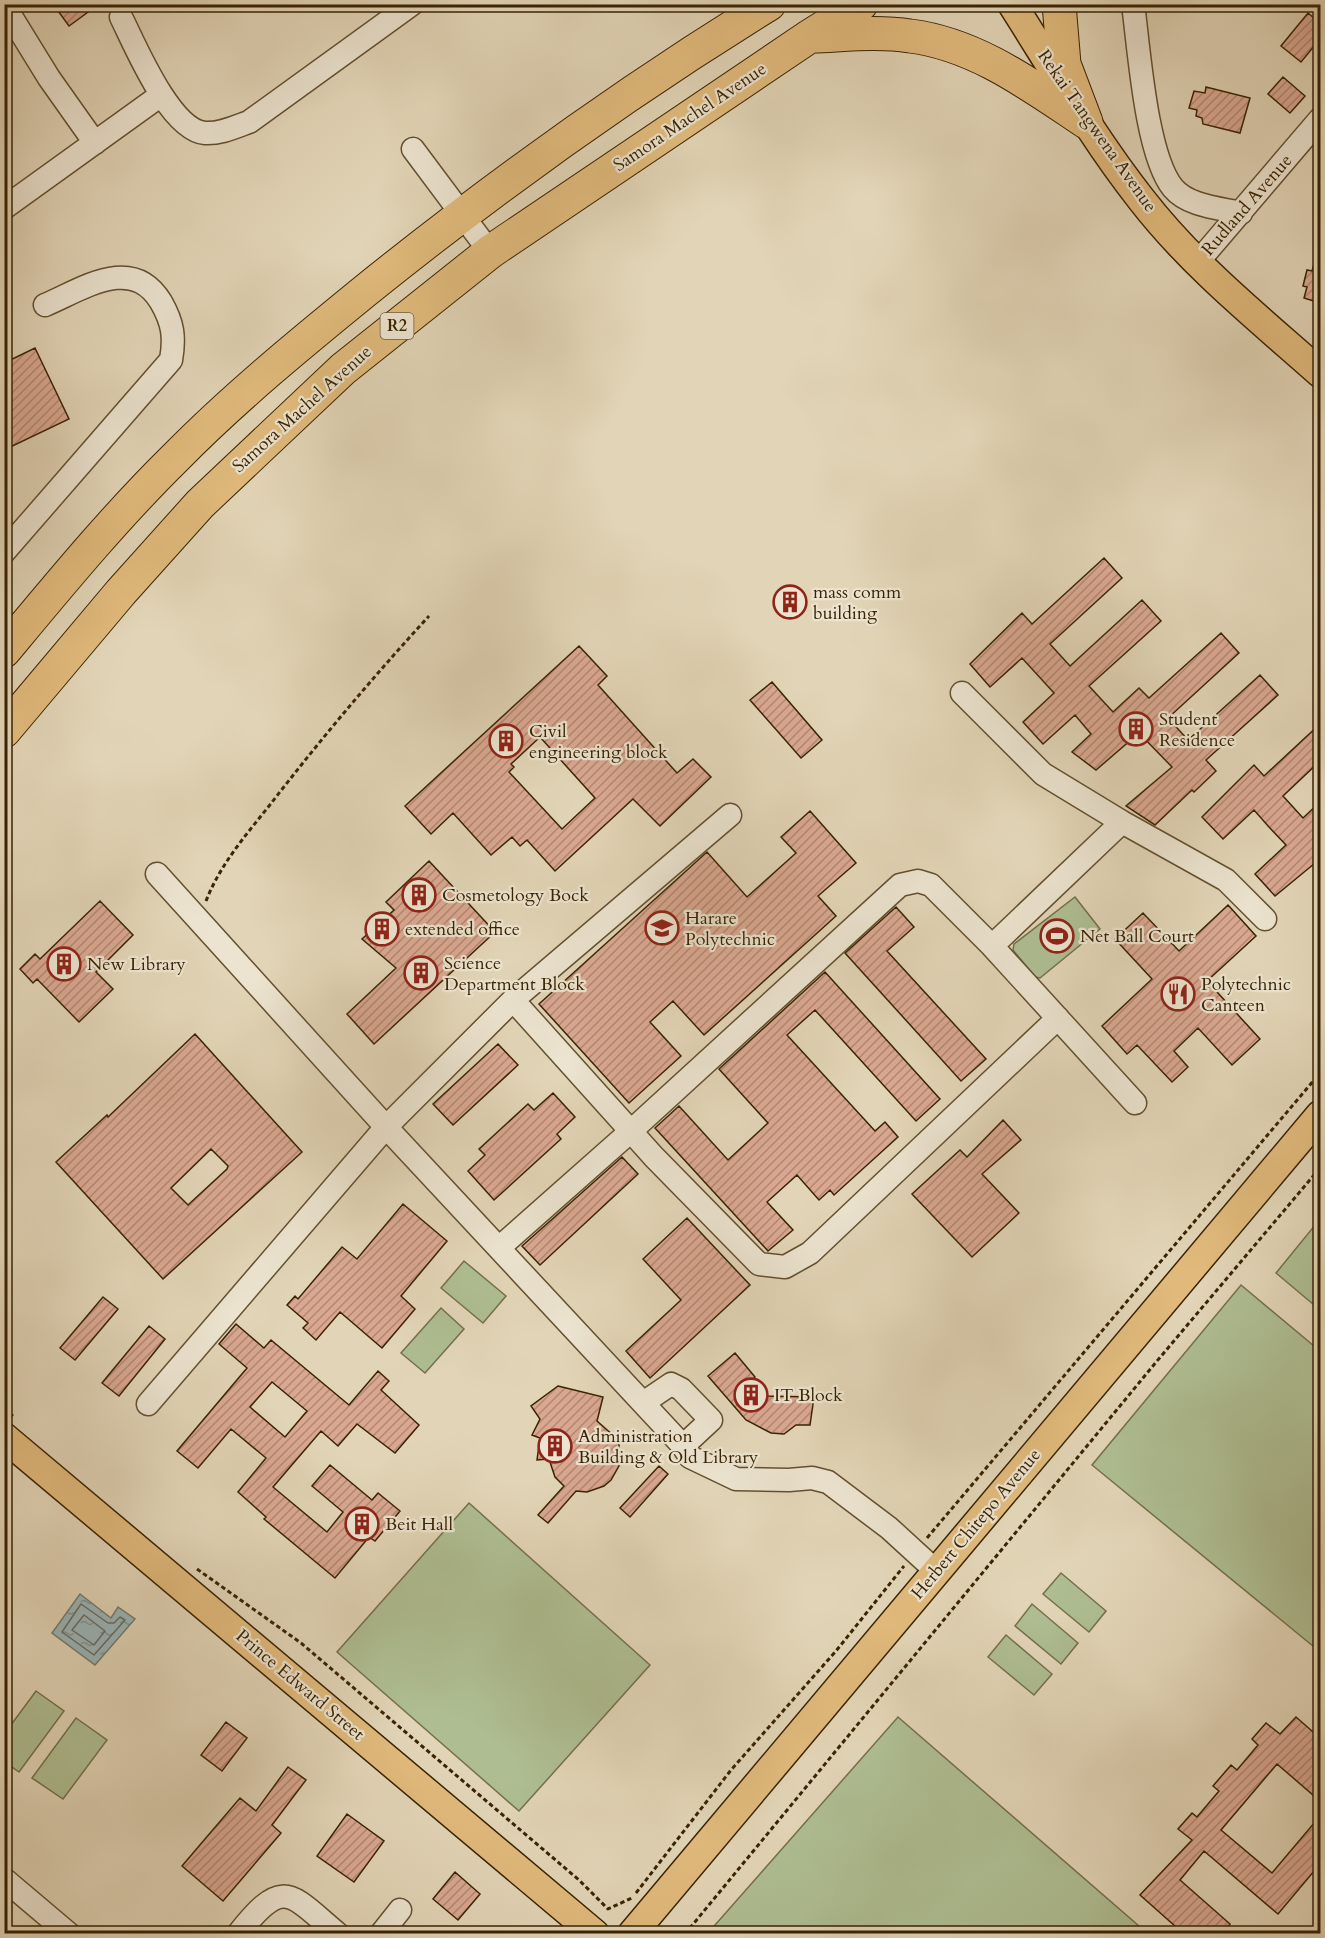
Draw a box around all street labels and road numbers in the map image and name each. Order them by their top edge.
street label: Rekai Tangwena Avenue [1031,45,1163,217]
street label: Samora Machel Avenue [609,56,771,178]
street label: Rudland Avenue [1196,149,1298,261]
road number: R2 [380,313,414,339]
street label: Samora Machel Avenue [227,340,377,478]
street label: Herbert Chitepo Avenue [905,1443,1047,1605]
street label: Prince Edward Street [230,1624,370,1746]

